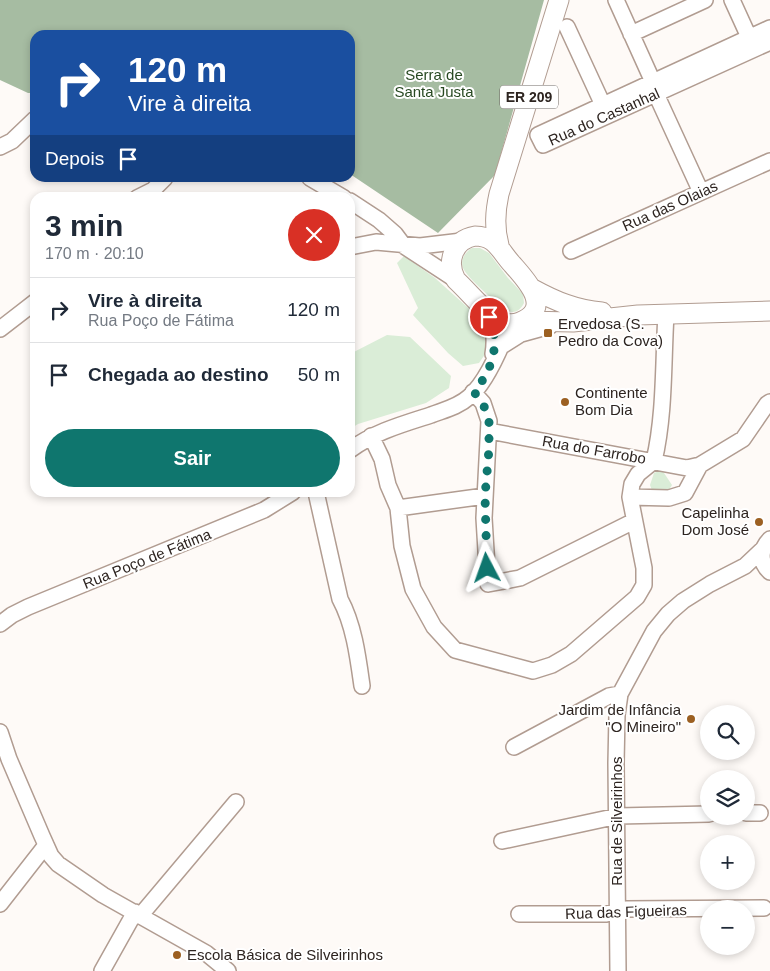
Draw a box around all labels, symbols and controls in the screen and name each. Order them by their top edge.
icon: right [45,50,110,115]
text: 120 m [128,50,227,89]
park label: Serra de Santa Justa [394,66,474,100]
street label: Rua do Castanhal [545,84,662,149]
road number: ER 209 [500,85,558,108]
text: Vire à direita [128,91,251,116]
icon: arrive [114,145,142,173]
text: Depois [45,148,104,169]
street label: Rua das Olaias [619,177,720,234]
text: 3 min [45,209,123,242]
button: close [288,209,340,261]
text: 170 m · 20:10 [45,245,144,262]
text: Vire à direita [88,290,202,311]
icon: right [45,296,73,324]
pin [468,296,510,338]
text: 120 m [287,299,340,320]
icon: arrive [475,303,503,331]
text: Rua Poço de Fátima [88,312,234,329]
place label: Ervedosa (S. Pedro da Cova) [558,315,663,349]
marker: Ervedosa (S. Pedro da Cova) [542,327,554,339]
icon: arrive [45,361,73,389]
text: Chegada ao destino [88,364,269,385]
text: 50 m [298,364,340,385]
place label: Continente Bom Dia [575,384,648,418]
marker: Continente Bom Dia [559,396,571,408]
button: Sair [45,429,340,487]
street label: Rua do Farrobo [541,432,647,467]
place label: Capelinha Dom José [681,504,750,538]
marker: Capelinha Dom José [753,516,765,528]
street label: Rua Poço de Fátima [80,525,214,592]
position arrow [460,541,512,593]
place label: Jardim de Infância "O Mineiro" [558,701,682,735]
map controls [700,705,755,955]
button: search [700,705,755,760]
marker: Jardim de Infância "O Mineiro" [685,713,697,725]
street label: Rua de Silveirinhos [608,756,625,886]
button: layers [700,770,755,825]
button: + [700,835,755,890]
button: − [700,900,755,955]
street label: Rua das Figueiras [565,901,687,922]
place label: Escola Básica de Silveirinhos [187,946,383,963]
marker: Escola Básica de Silveirinhos [171,949,183,961]

